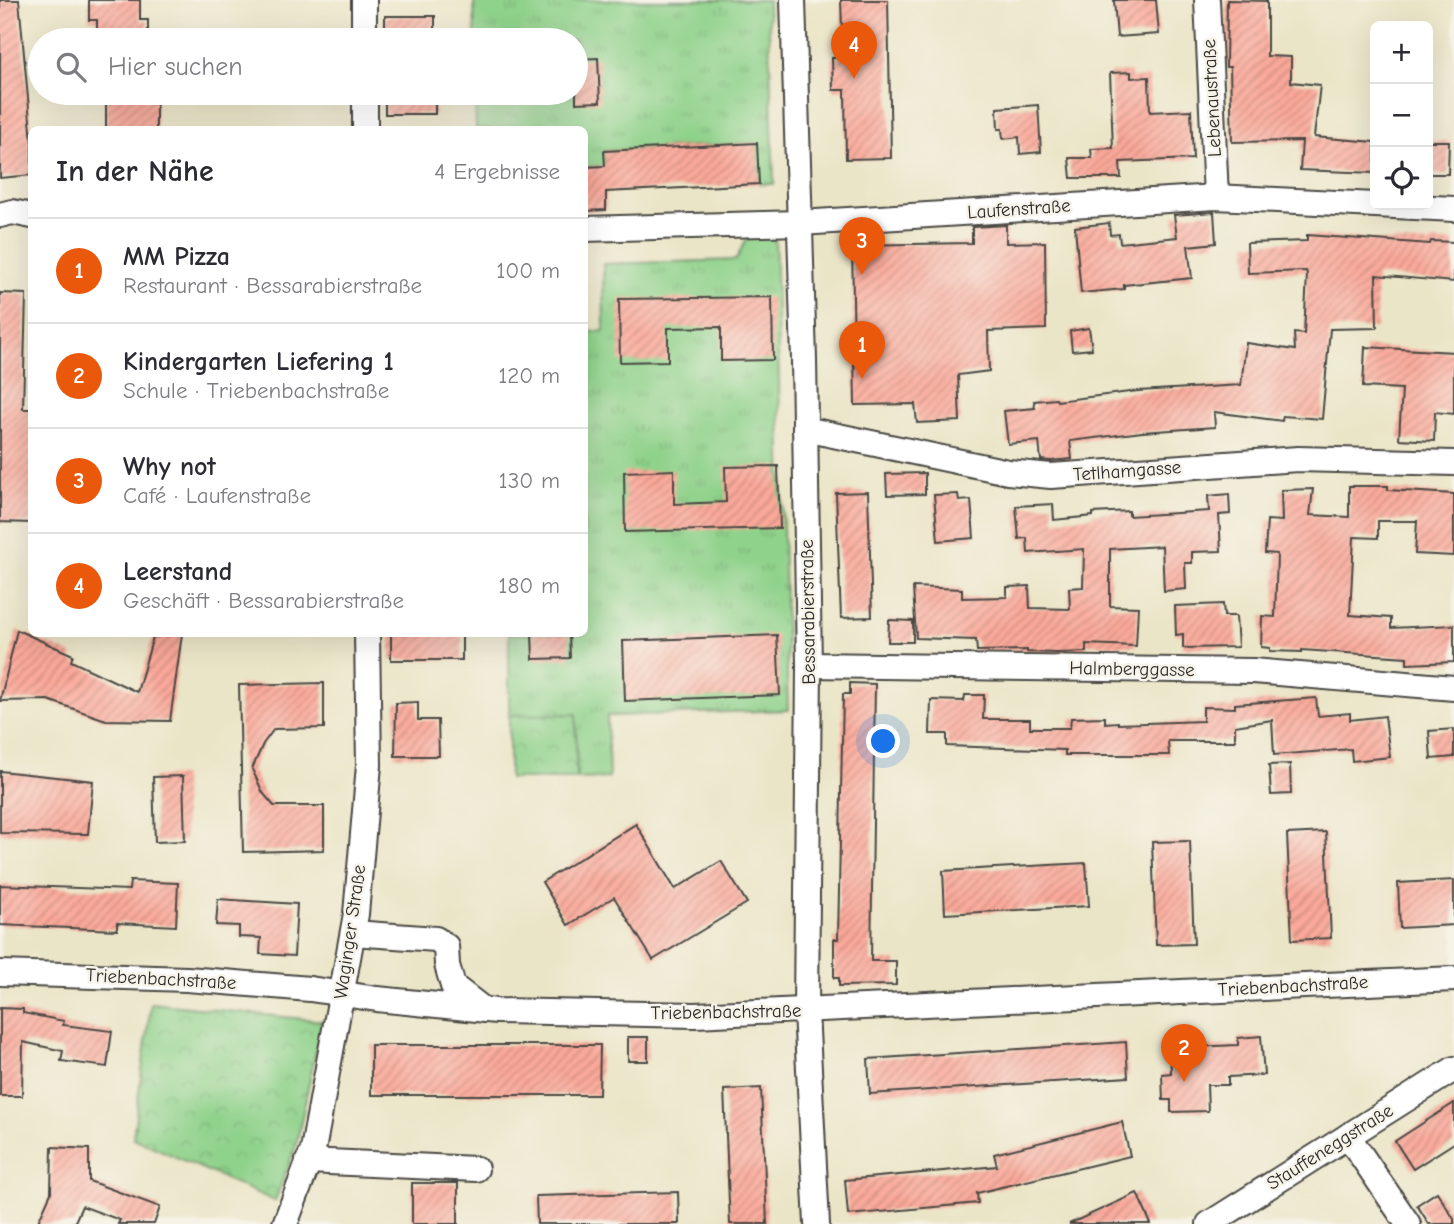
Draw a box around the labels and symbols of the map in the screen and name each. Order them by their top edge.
pin: 4 [831,21,877,79]
street label: Lebenaustraße [1198,38,1226,158]
street label: Laufenstraße [967,194,1071,224]
pin: 3 [839,217,885,275]
pin: 1 [839,321,885,379]
street label: Tetlhamgasse [1072,456,1182,486]
street label: Bessarabierstraße [796,539,820,685]
street label: Halmberggasse [1069,657,1195,681]
your location [866,724,900,758]
street label: Waginger Straße [330,863,370,1001]
street label: Triebenbachstraße [85,964,237,994]
street label: Triebenbachstraße [1217,971,1369,1001]
street label: Triebenbachstraße [650,1000,802,1024]
pin: 2 [1161,1024,1207,1082]
street label: Stauffeneggstraße [1263,1099,1397,1195]

